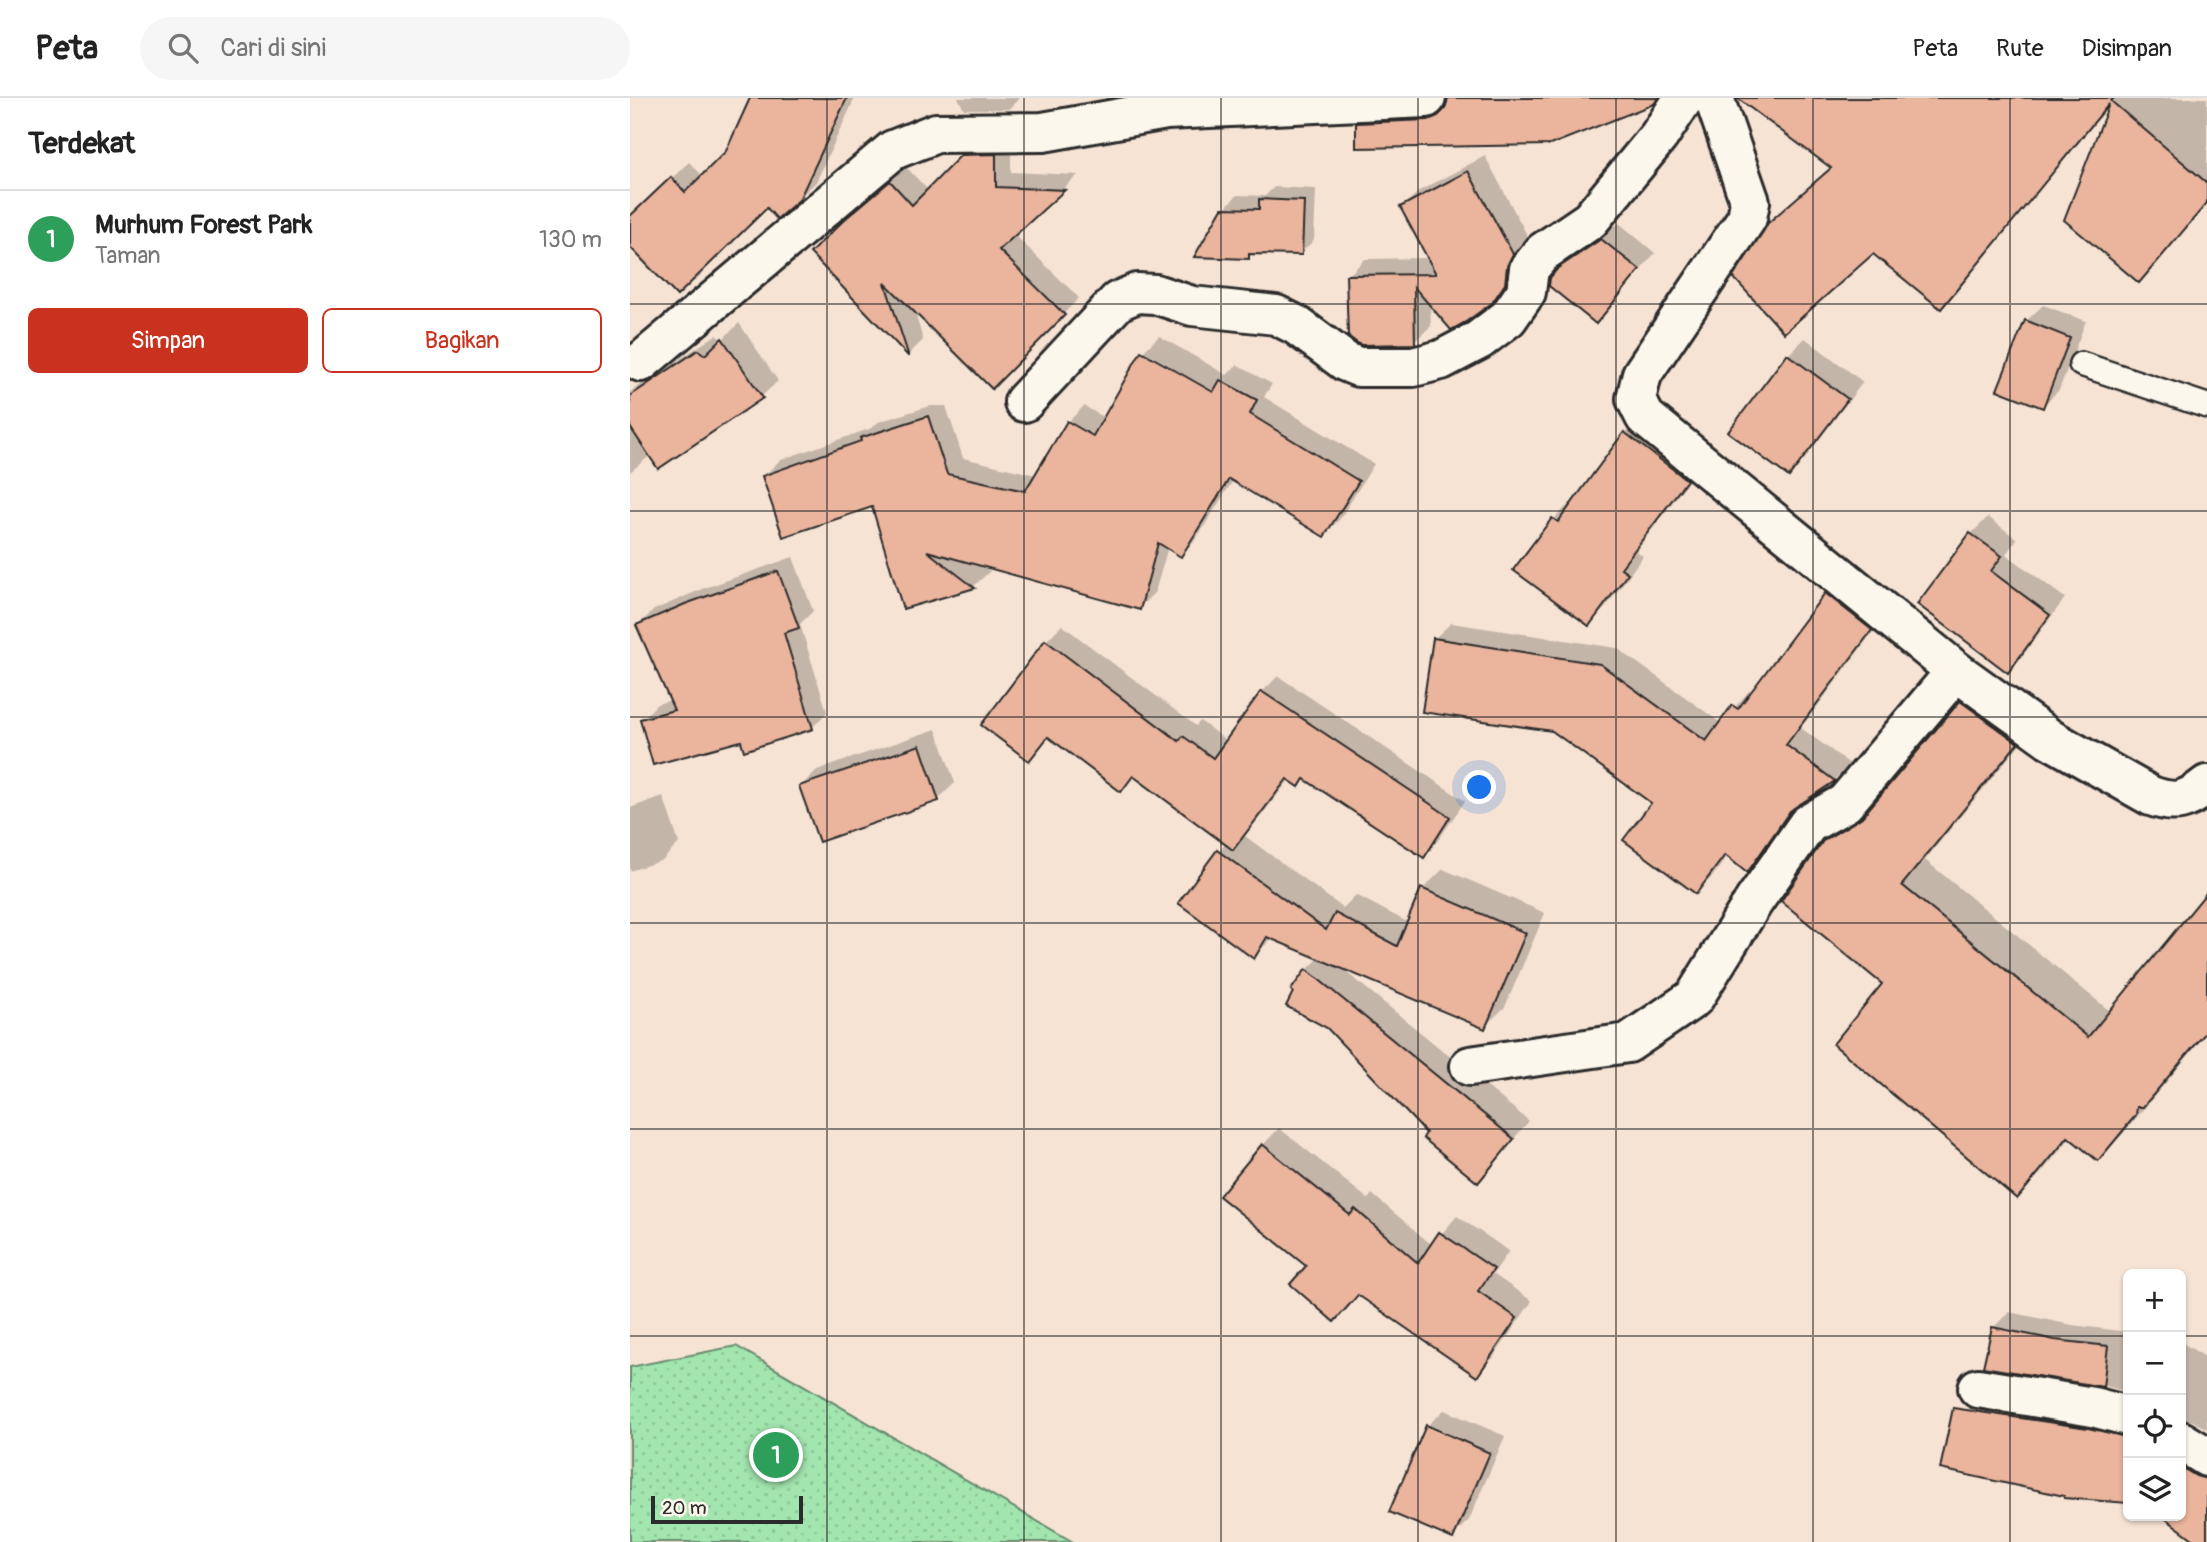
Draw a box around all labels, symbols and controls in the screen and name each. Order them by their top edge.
search box [140,17,630,80]
text: Peta [35,28,98,69]
icon: search [164,29,202,67]
text: Cari di sini [220,32,326,64]
text: Peta [1912,34,1958,63]
text: Rute [1996,34,2044,63]
text: Disimpan [2082,34,2172,63]
text: Terdekat [28,125,135,162]
text: Murhum Forest Park [95,209,312,241]
text: 1 [47,225,56,254]
text: 130 m [539,225,602,254]
text: Taman [95,241,161,270]
button: Simpan [28,308,308,373]
button: Bagikan [322,308,602,373]
your location [1462,770,1496,804]
map controls [2123,1269,2186,1521]
button: + [2123,1269,2186,1332]
button: − [2123,1332,2186,1395]
button: locate [2123,1395,2186,1458]
pin: 1 [753,1429,799,1481]
button: layers [2123,1458,2186,1521]
scale bar [651,1493,803,1525]
text: 20 m [662,1496,707,1520]

